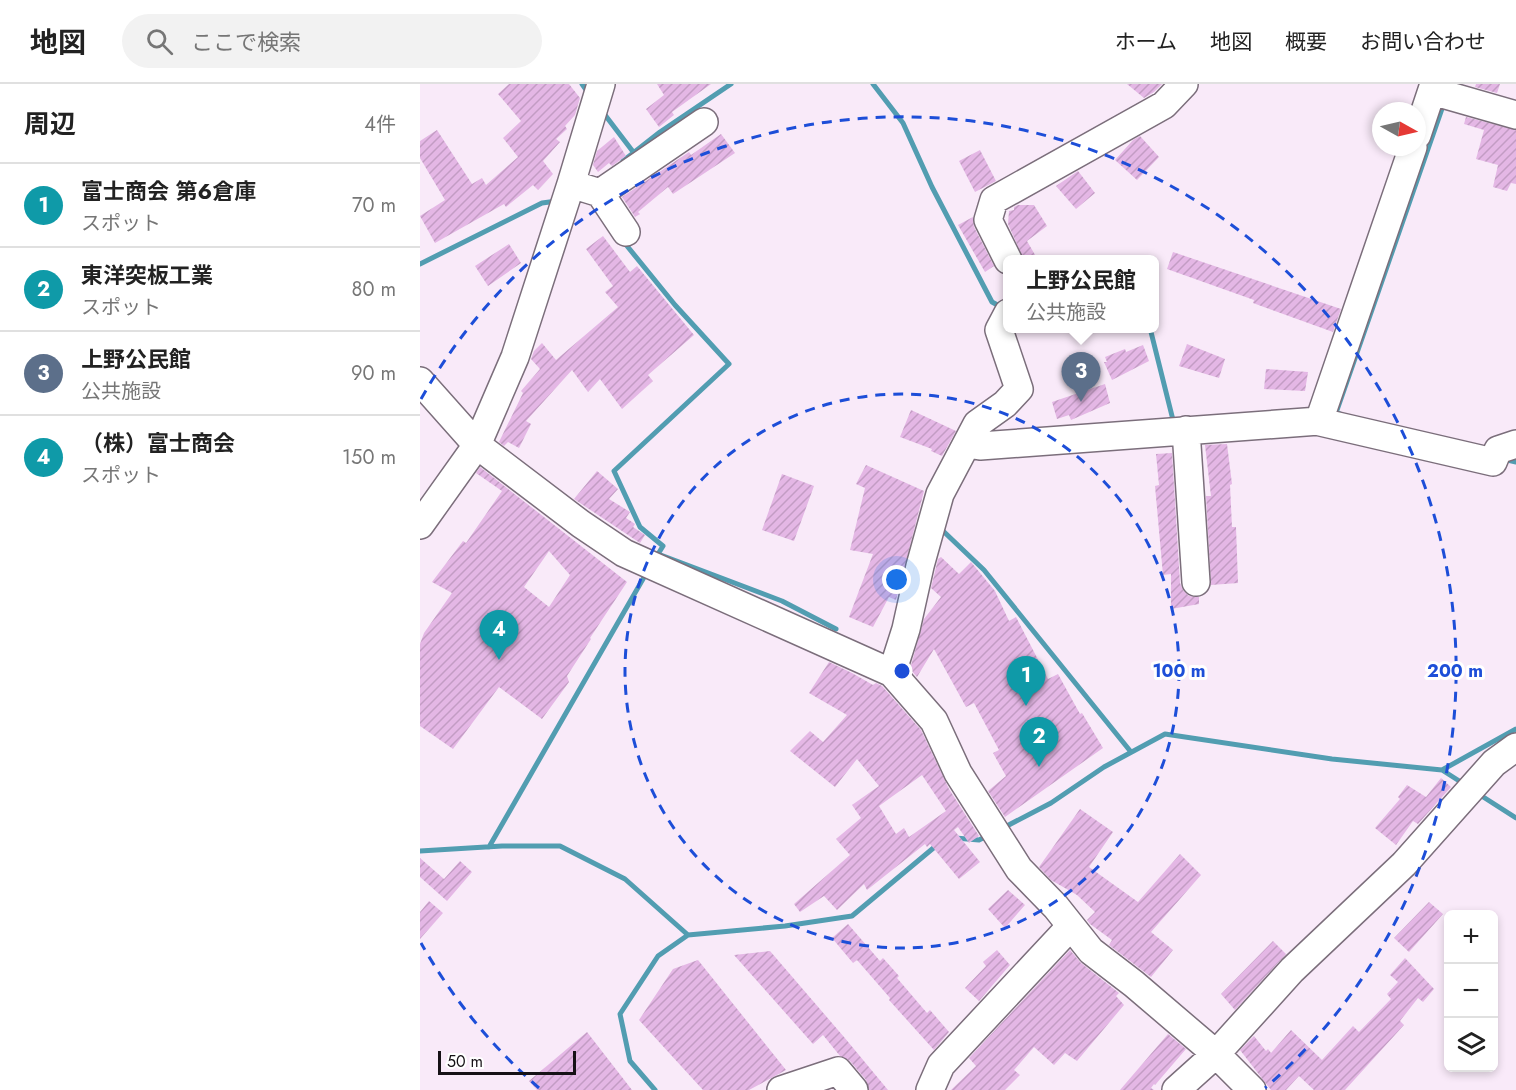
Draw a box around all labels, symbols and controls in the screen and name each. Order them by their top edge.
search box [122,14,542,68]
text: 地図 [30,22,86,63]
icon: search [143,25,176,58]
text: ここで検索 [191,26,301,58]
text: ホーム [1115,27,1177,57]
text: 地図 [1210,27,1252,57]
text: 概要 [1285,27,1327,57]
text: お問い合わせ [1360,27,1486,57]
north arrow [1372,102,1426,156]
text: 周辺 [24,105,76,143]
text: 4件 [364,110,396,139]
text: 富士商会 第6倉庫 [81,175,256,207]
text: 1 [38,191,49,220]
text: 70 m [352,191,396,220]
text: スポット [81,209,161,238]
popup [1003,255,1159,333]
text: 東洋突板工業 [81,259,213,291]
text: 上野公民館 [1026,264,1136,296]
text: 2 [37,275,50,304]
text: 80 m [351,275,396,304]
text: スポット [81,293,161,322]
text: 公共施設 [1026,298,1106,327]
text: 上野公民館 [81,343,191,375]
pin: 3 [1062,352,1100,402]
text: 3 [37,359,50,388]
text: 90 m [351,359,396,388]
text: 公共施設 [81,377,161,406]
text: （株）富士商会 [81,427,235,459]
text: 4 [37,443,50,472]
text: 150 m [342,443,396,472]
text: スポット [81,461,161,490]
your location [882,565,911,594]
pin: 4 [480,610,518,660]
pin: 1 [1006,656,1046,706]
text: 100 m [1152,658,1206,684]
text: 200 m [1427,658,1483,684]
centre of rings [892,661,912,681]
pin: 2 [1020,718,1058,767]
map controls [1444,910,1498,1072]
button: + [1444,910,1498,964]
button: − [1444,964,1498,1018]
button: layers [1444,1018,1498,1072]
scale bar [438,1048,576,1076]
text: 50 m [447,1050,483,1073]

